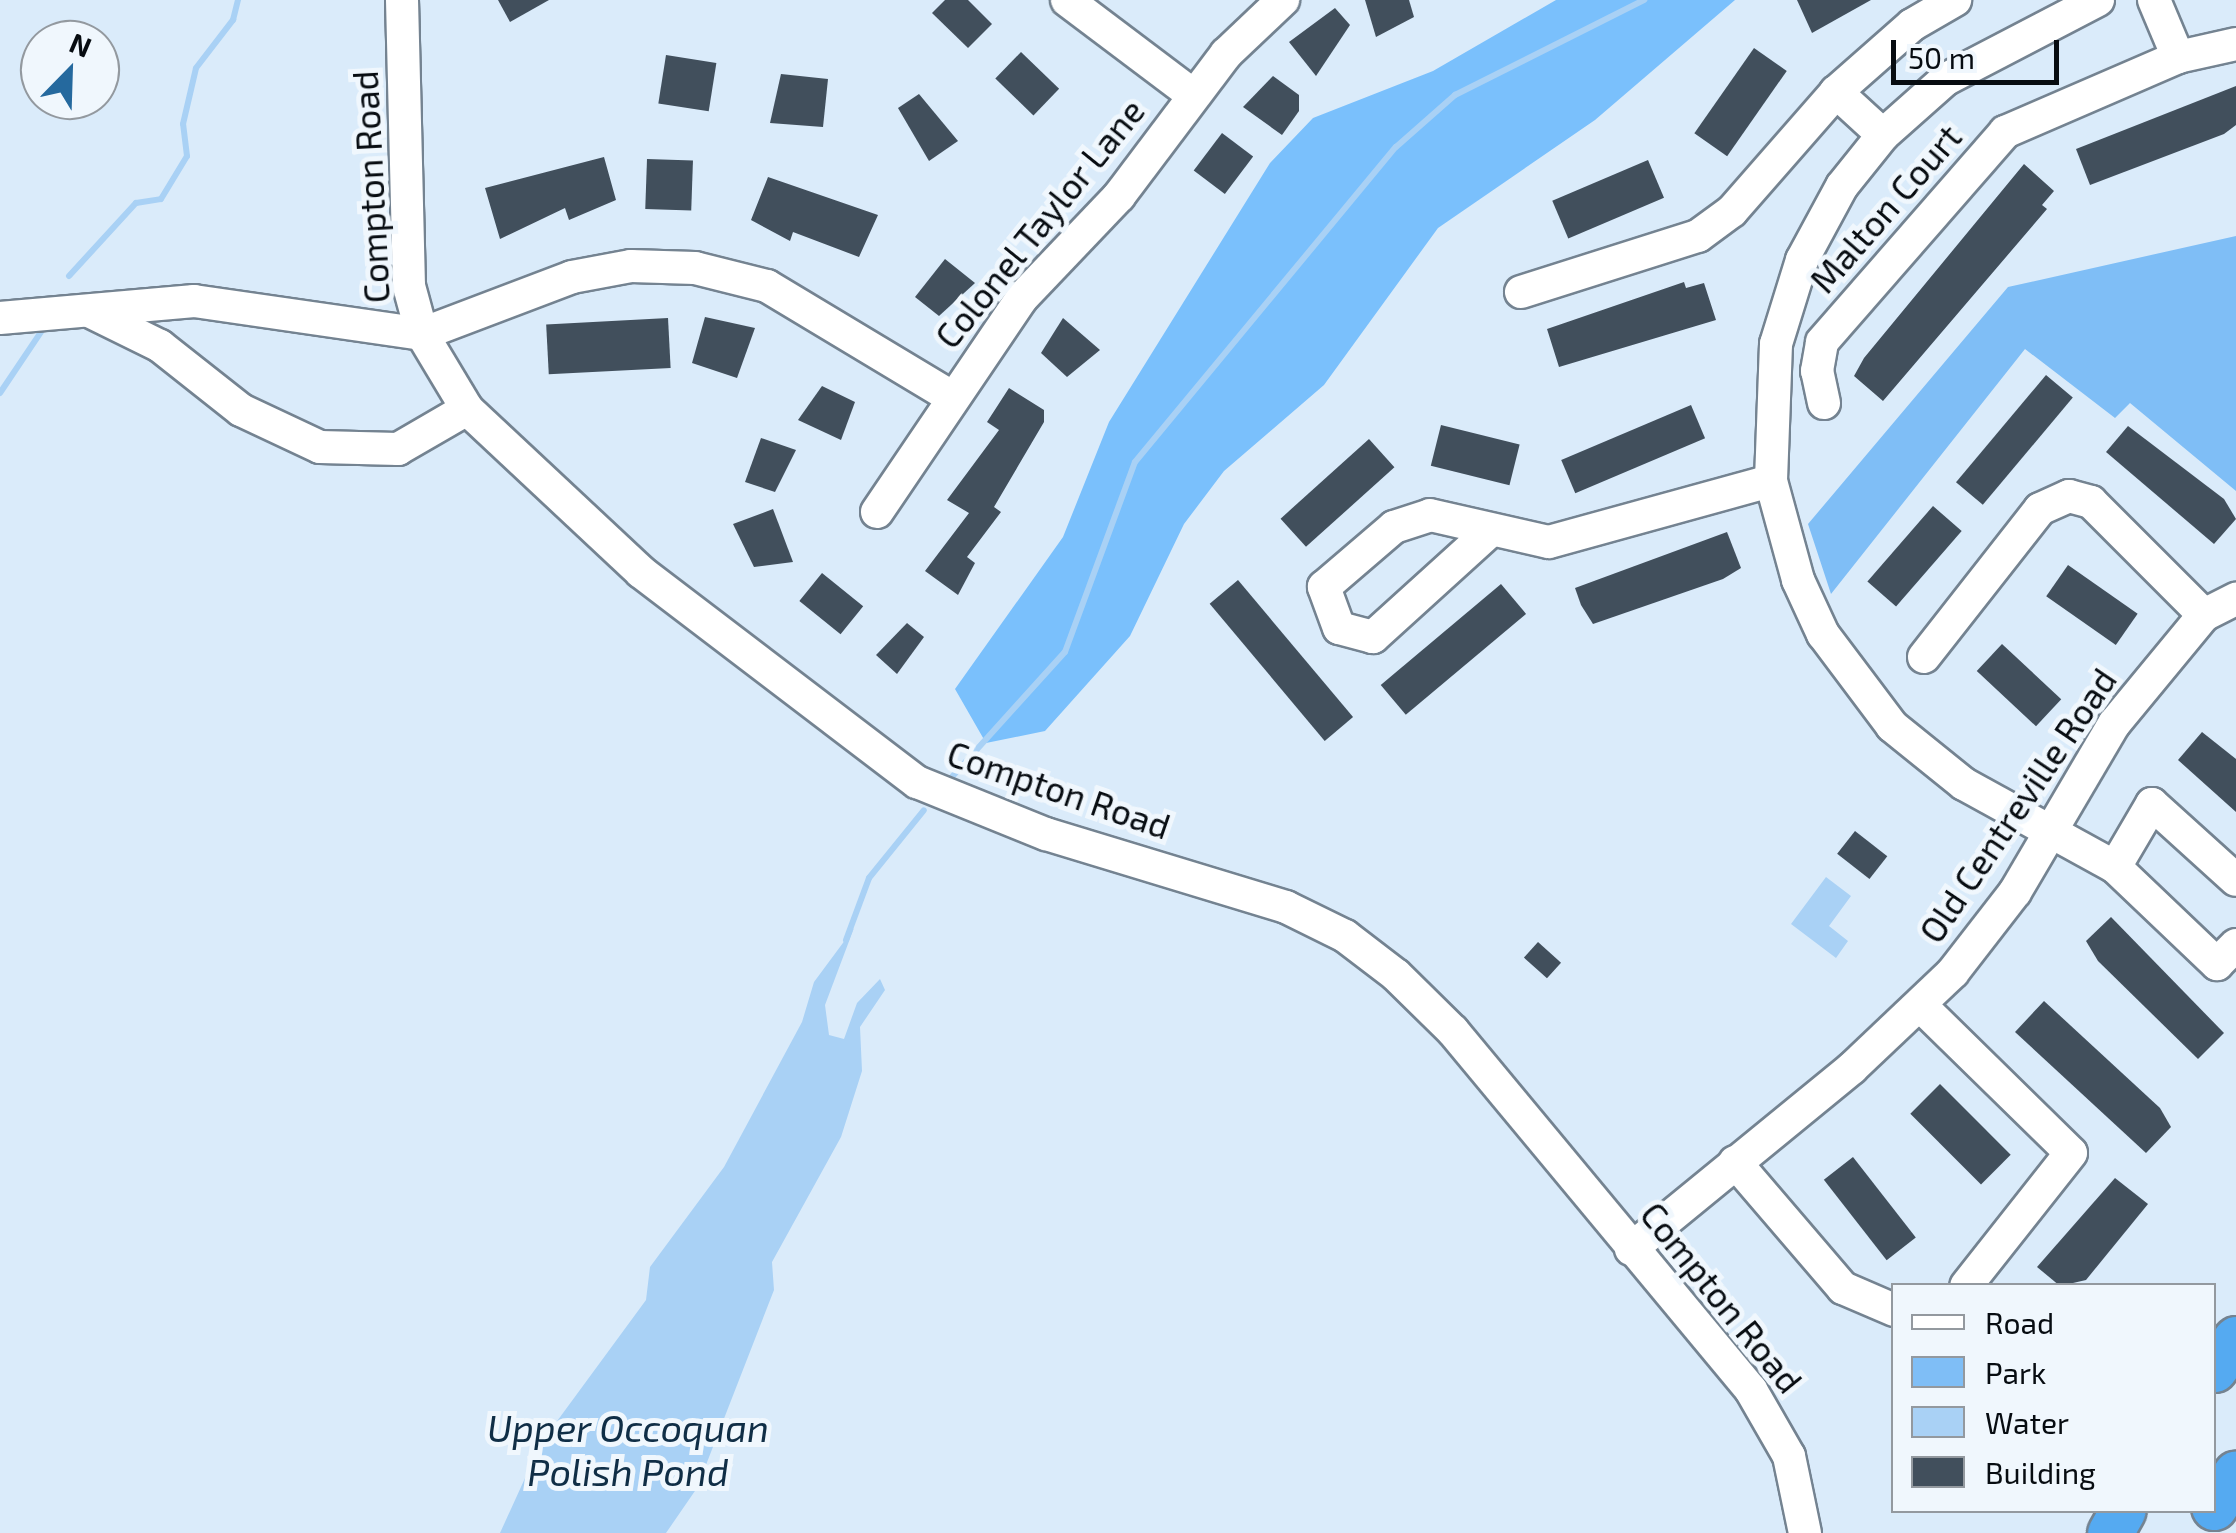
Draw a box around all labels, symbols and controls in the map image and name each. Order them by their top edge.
north arrow [20,20,120,120]
scale bar [1896,20,2064,82]
text: N [65,25,97,64]
text: 50 m [1908,39,1975,75]
street label: Compton Road [343,70,397,304]
street label: Colonel Taylor Lane [925,89,1153,357]
street label: Malton Court [1801,116,1969,300]
street label: Old Centreville Road [1910,660,2124,950]
street label: Compton Road [942,731,1176,847]
street label: Compton Road [1632,1193,1812,1401]
legend [1891,1283,2216,1513]
text: Road [1985,1304,2054,1340]
text: Park [1985,1354,2046,1390]
text: Water [1985,1404,2069,1440]
water label: Upper Occoquan Polish Pond [487,1405,769,1495]
text: Building [1985,1454,2096,1490]

